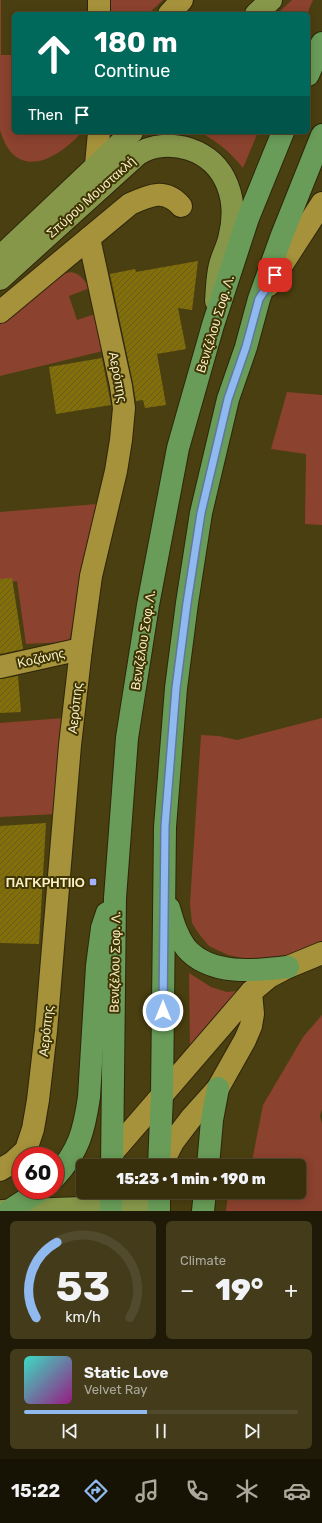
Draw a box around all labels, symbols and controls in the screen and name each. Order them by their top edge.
text: 180 m [94,26,178,59]
icon: ahead [28,28,80,80]
text: Continue [94,60,170,82]
icon: arrive [71,104,93,126]
text: Then [28,106,63,124]
street label: Σπύρου Μουστακλή [44,153,138,241]
pin [258,258,292,292]
icon: arrive [264,264,286,286]
street label: Βενιζέλου Σοφ. Λ. [193,273,237,375]
street label: Αερόπης [106,350,130,404]
street label: Βενιζέλου Σοφ. Λ. [128,589,158,691]
street label: Κοζάνης [16,645,66,671]
street label: Αερόπης [65,682,85,734]
place label: ΠΑΓΚΡΗΤΙΙΟ [6,875,85,890]
marker: ΠΑΓΚΡΗΤΙΙΟ [88,877,98,887]
street label: Βενιζέλου Σοφ. Λ. [107,911,123,1013]
position arrow [142,990,184,1032]
street label: Αερόπης [36,1005,56,1057]
speed limit sign: 60 [12,1147,64,1199]
text: 15:23 · 1 min · 190 m [116,1170,266,1188]
text: Climate [180,1253,226,1268]
text: 53 [56,1262,110,1311]
text: 19° [215,1272,263,1308]
text: − [180,1277,194,1304]
text: + [284,1277,298,1304]
text: km/h [65,1309,101,1326]
text: Static Love [84,1364,168,1382]
text: Velvet Ray [84,1382,147,1397]
icon: previous [59,1420,81,1442]
icon: pause [150,1420,172,1442]
icon: next [241,1420,263,1442]
icon: directions [82,1477,110,1505]
icon: music [133,1477,161,1505]
icon: phone [183,1477,211,1505]
icon: climate [233,1477,261,1505]
icon: car [283,1477,311,1505]
text: 15:22 [11,1480,60,1502]

